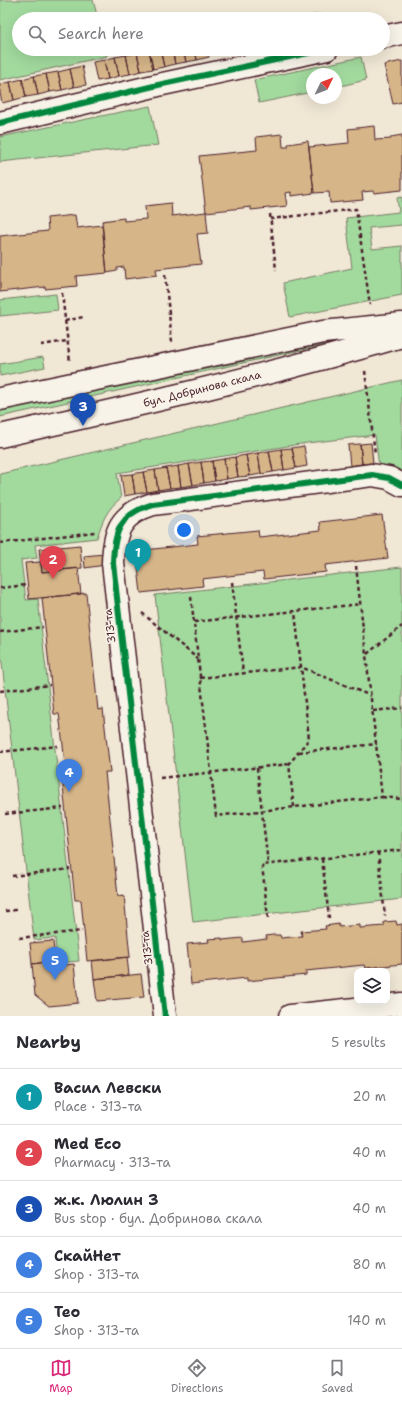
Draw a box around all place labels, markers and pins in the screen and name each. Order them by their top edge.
pin: 3 [70,393,96,426]
pin: 1 [125,539,151,572]
pin: 2 [40,546,66,579]
pin: 4 [56,759,82,792]
pin: 5 [42,947,68,980]

